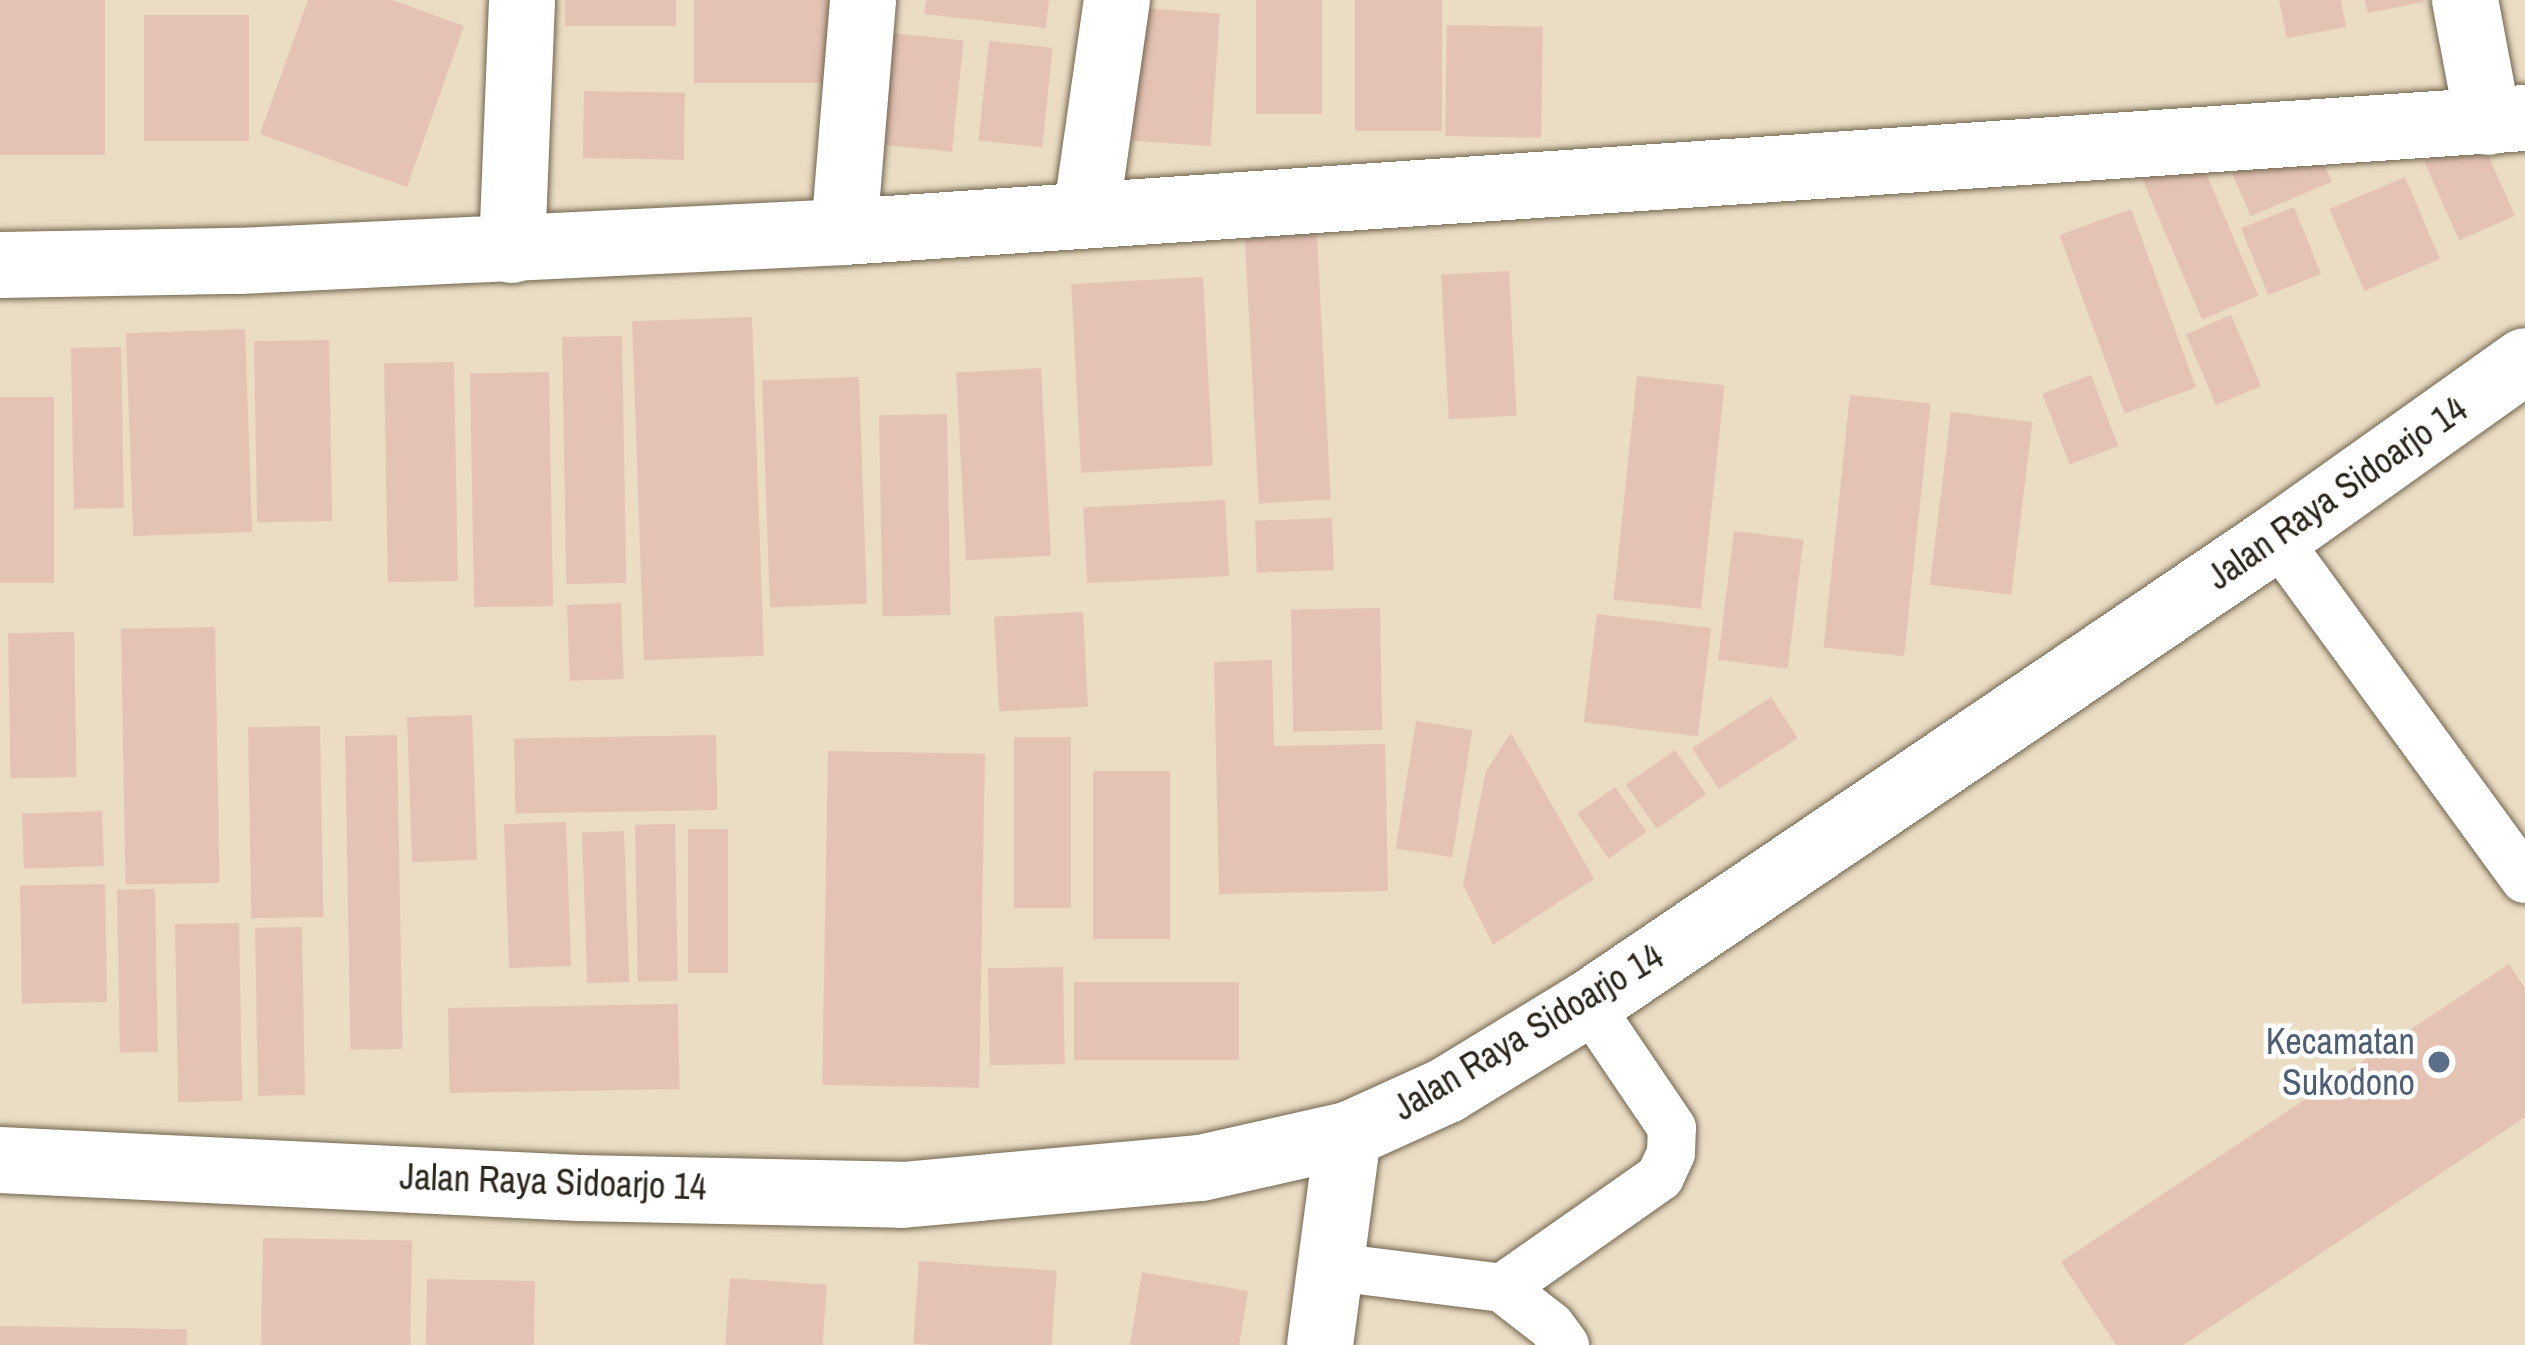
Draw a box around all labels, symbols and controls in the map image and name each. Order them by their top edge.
street label: Jalan Raya Sidoarjo 14 [2199,387,2475,599]
street label: Jalan Raya Sidoarjo 14 [1385,934,1671,1130]
place label: Kecamatan Sukodono [2266,1019,2415,1104]
marker: Kecamatan Sukodono [2426,1049,2452,1075]
street label: Jalan Raya Sidoarjo 14 [399,1155,707,1209]

